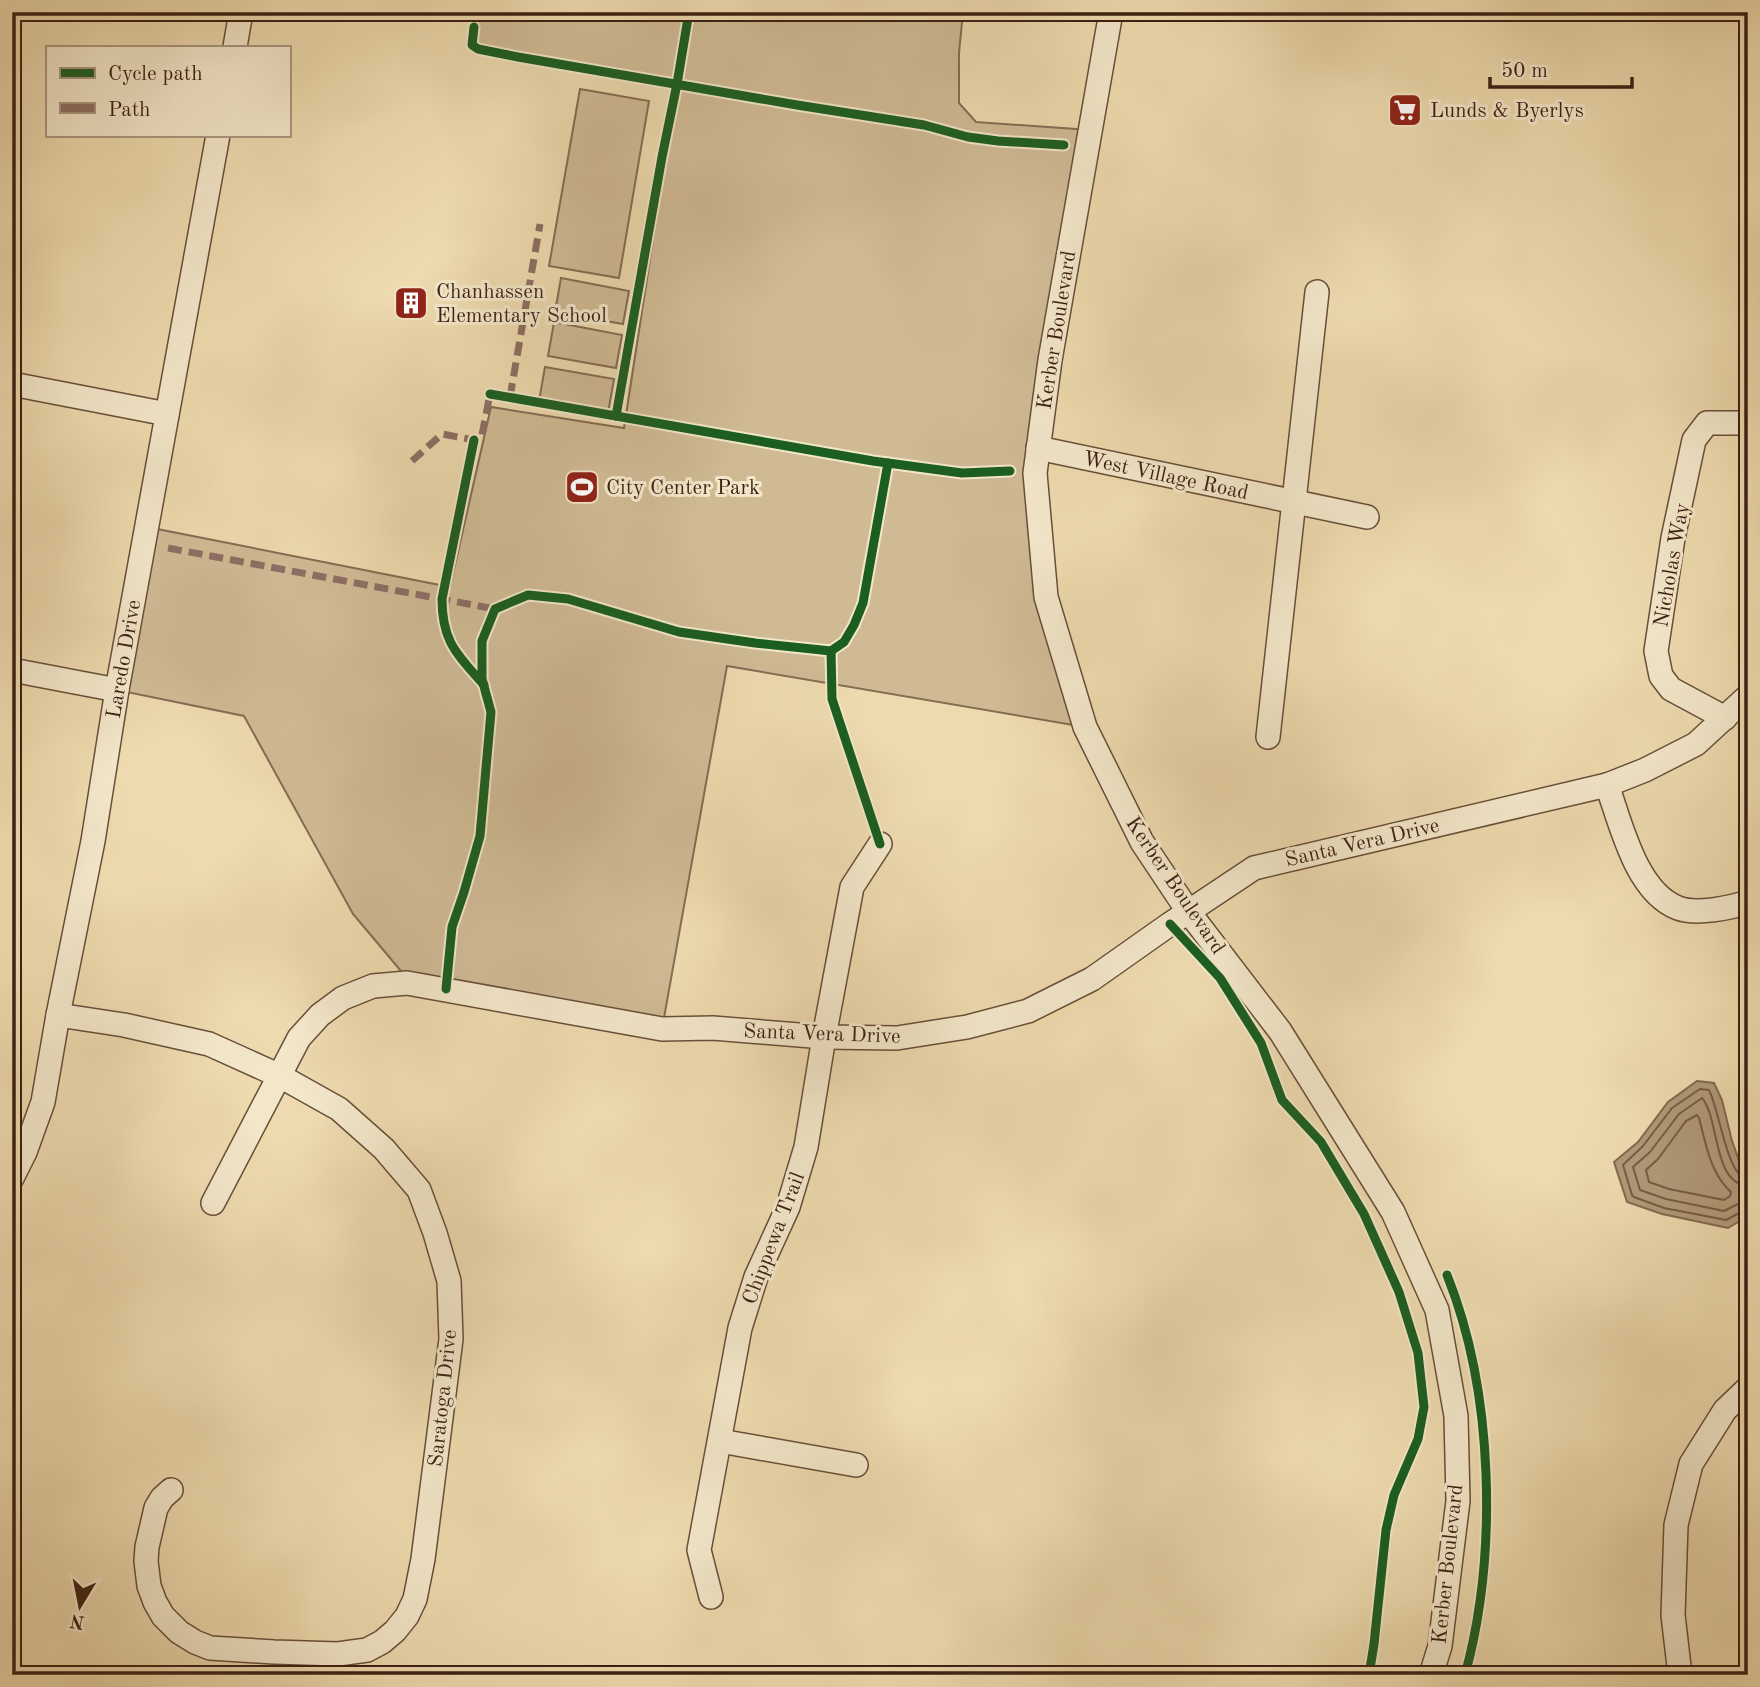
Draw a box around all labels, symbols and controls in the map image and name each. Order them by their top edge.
legend [46,46,290,136]
scale bar [1490,46,1632,90]
text: 50 m [1501,61,1548,82]
text: Cycle path [108,64,203,85]
supermarket icon: Lunds & Byerlys [1386,91,1424,129]
text: Path [108,100,151,121]
place label: Lunds & Byerlys [1430,101,1584,122]
street label: Kerber Boulevard [1035,249,1080,411]
place label: Chanhassen Elementary School [436,282,607,327]
building icon: Chanhassen Elementary School [392,284,430,322]
street label: West Village Road [1081,449,1250,504]
sports icon: City Center Park [563,468,601,506]
place label: City Center Park [606,478,760,499]
street label: Nicholas Way [1651,501,1694,629]
street label: Laredo Drive [104,598,145,720]
street label: Kerber Boulevard [1121,813,1228,958]
street label: Santa Vera Drive [1283,816,1441,871]
street label: Santa Vera Drive [743,1021,901,1048]
street label: Chippewa Trail [740,1169,809,1308]
street label: Saratoga Drive [426,1328,461,1468]
street label: Kerber Boulevard [1430,1483,1467,1645]
north arrow [46,1572,116,1642]
text: N [68,1610,86,1631]

